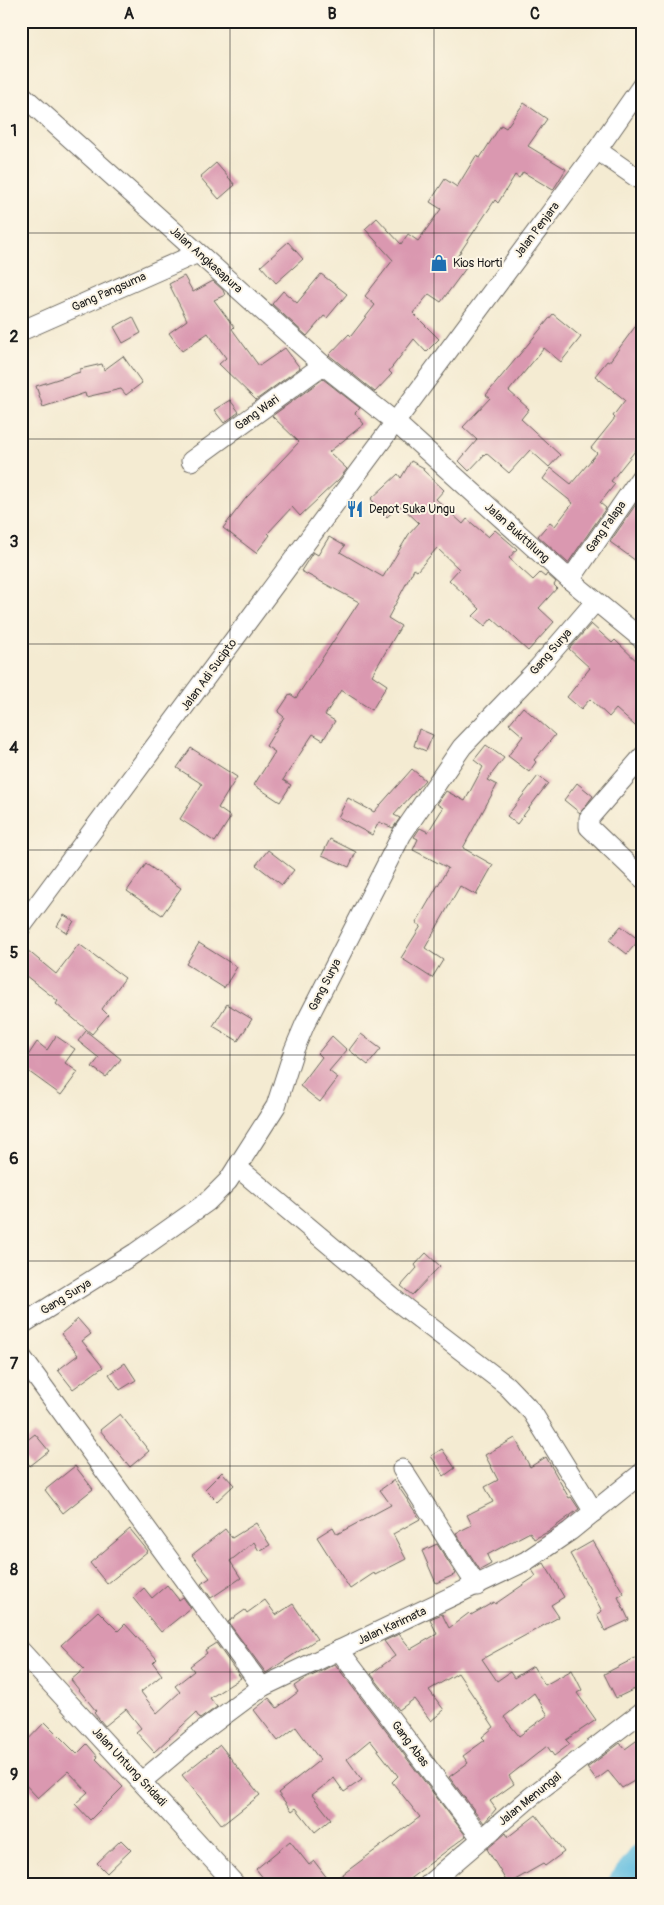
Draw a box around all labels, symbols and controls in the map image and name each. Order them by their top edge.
text: A [124,4,135,24]
text: B [327,4,337,24]
text: C [530,4,540,24]
text: 1 [11,121,17,141]
street label: Jalan Penjara [511,199,563,261]
street label: Jalan Angkasapura [167,223,246,297]
shop icon: Kios Horti [429,253,449,273]
place label: Kios Horti [453,256,502,271]
street label: Gang Pangsuma [69,269,149,315]
text: 2 [10,327,19,347]
street label: Gang Wari [232,392,282,434]
street label: Gang Palapa [583,498,630,556]
restaurant icon: Depot Suka Ungu [345,499,365,519]
street label: Jalan Bukittilung [481,500,553,566]
place label: Depot Suka Ungu [369,502,455,517]
text: 3 [10,532,19,552]
street label: Gang Surya [527,625,576,678]
street label: Jalan Adi Sucipto [178,636,240,714]
text: 4 [9,738,19,758]
text: 5 [10,943,19,963]
street label: Gang Surya [305,956,345,1014]
text: 6 [9,1149,19,1169]
street label: Gang Surya [38,1275,94,1318]
text: 7 [10,1354,19,1374]
text: 8 [10,1560,18,1580]
street label: Jalan Karimata [355,1603,429,1648]
street label: Gang Abas [388,1718,432,1770]
street label: Jalan Untung Sridadi [89,1724,169,1810]
text: 9 [10,1765,18,1785]
street label: Jalan Menungal [495,1769,565,1829]

